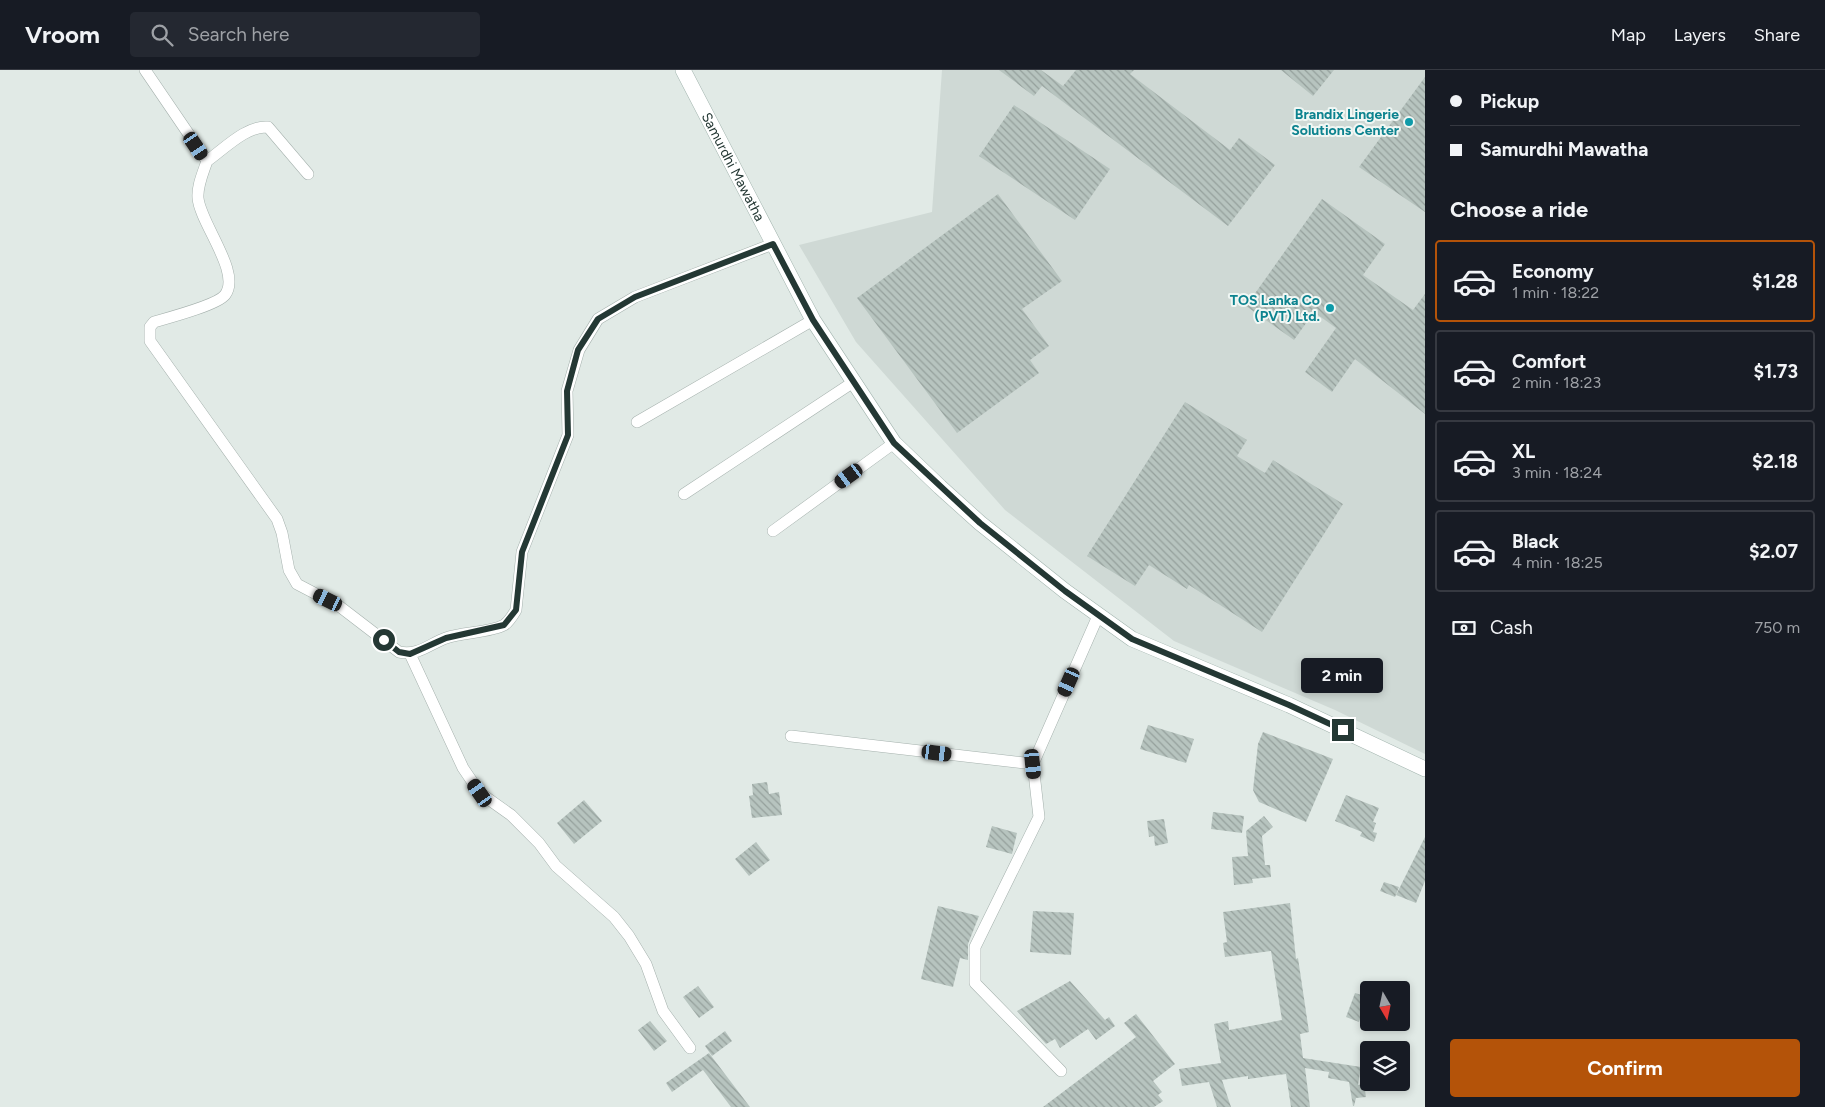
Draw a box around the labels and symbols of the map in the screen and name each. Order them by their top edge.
place label: Brandix Lingerie Solutions Center [1291,106,1400,139]
street label: Samurdhi Mawatha [698,110,768,224]
marker: Brandix Lingerie Solutions Center [1403,116,1415,128]
car [181,129,210,163]
place label: TOS Lanka Co (PVT) Ltd. [1230,292,1320,325]
marker: TOS Lanka Co (PVT) Ltd. [1324,302,1336,314]
car [832,461,865,491]
car [311,587,344,613]
route start [373,629,395,651]
callout: 2 min [1302,658,1384,692]
car [1056,665,1081,699]
route end [1332,719,1354,741]
car [921,744,952,762]
car [1023,748,1042,780]
car [465,776,494,810]
north arrow [1360,981,1410,1031]

